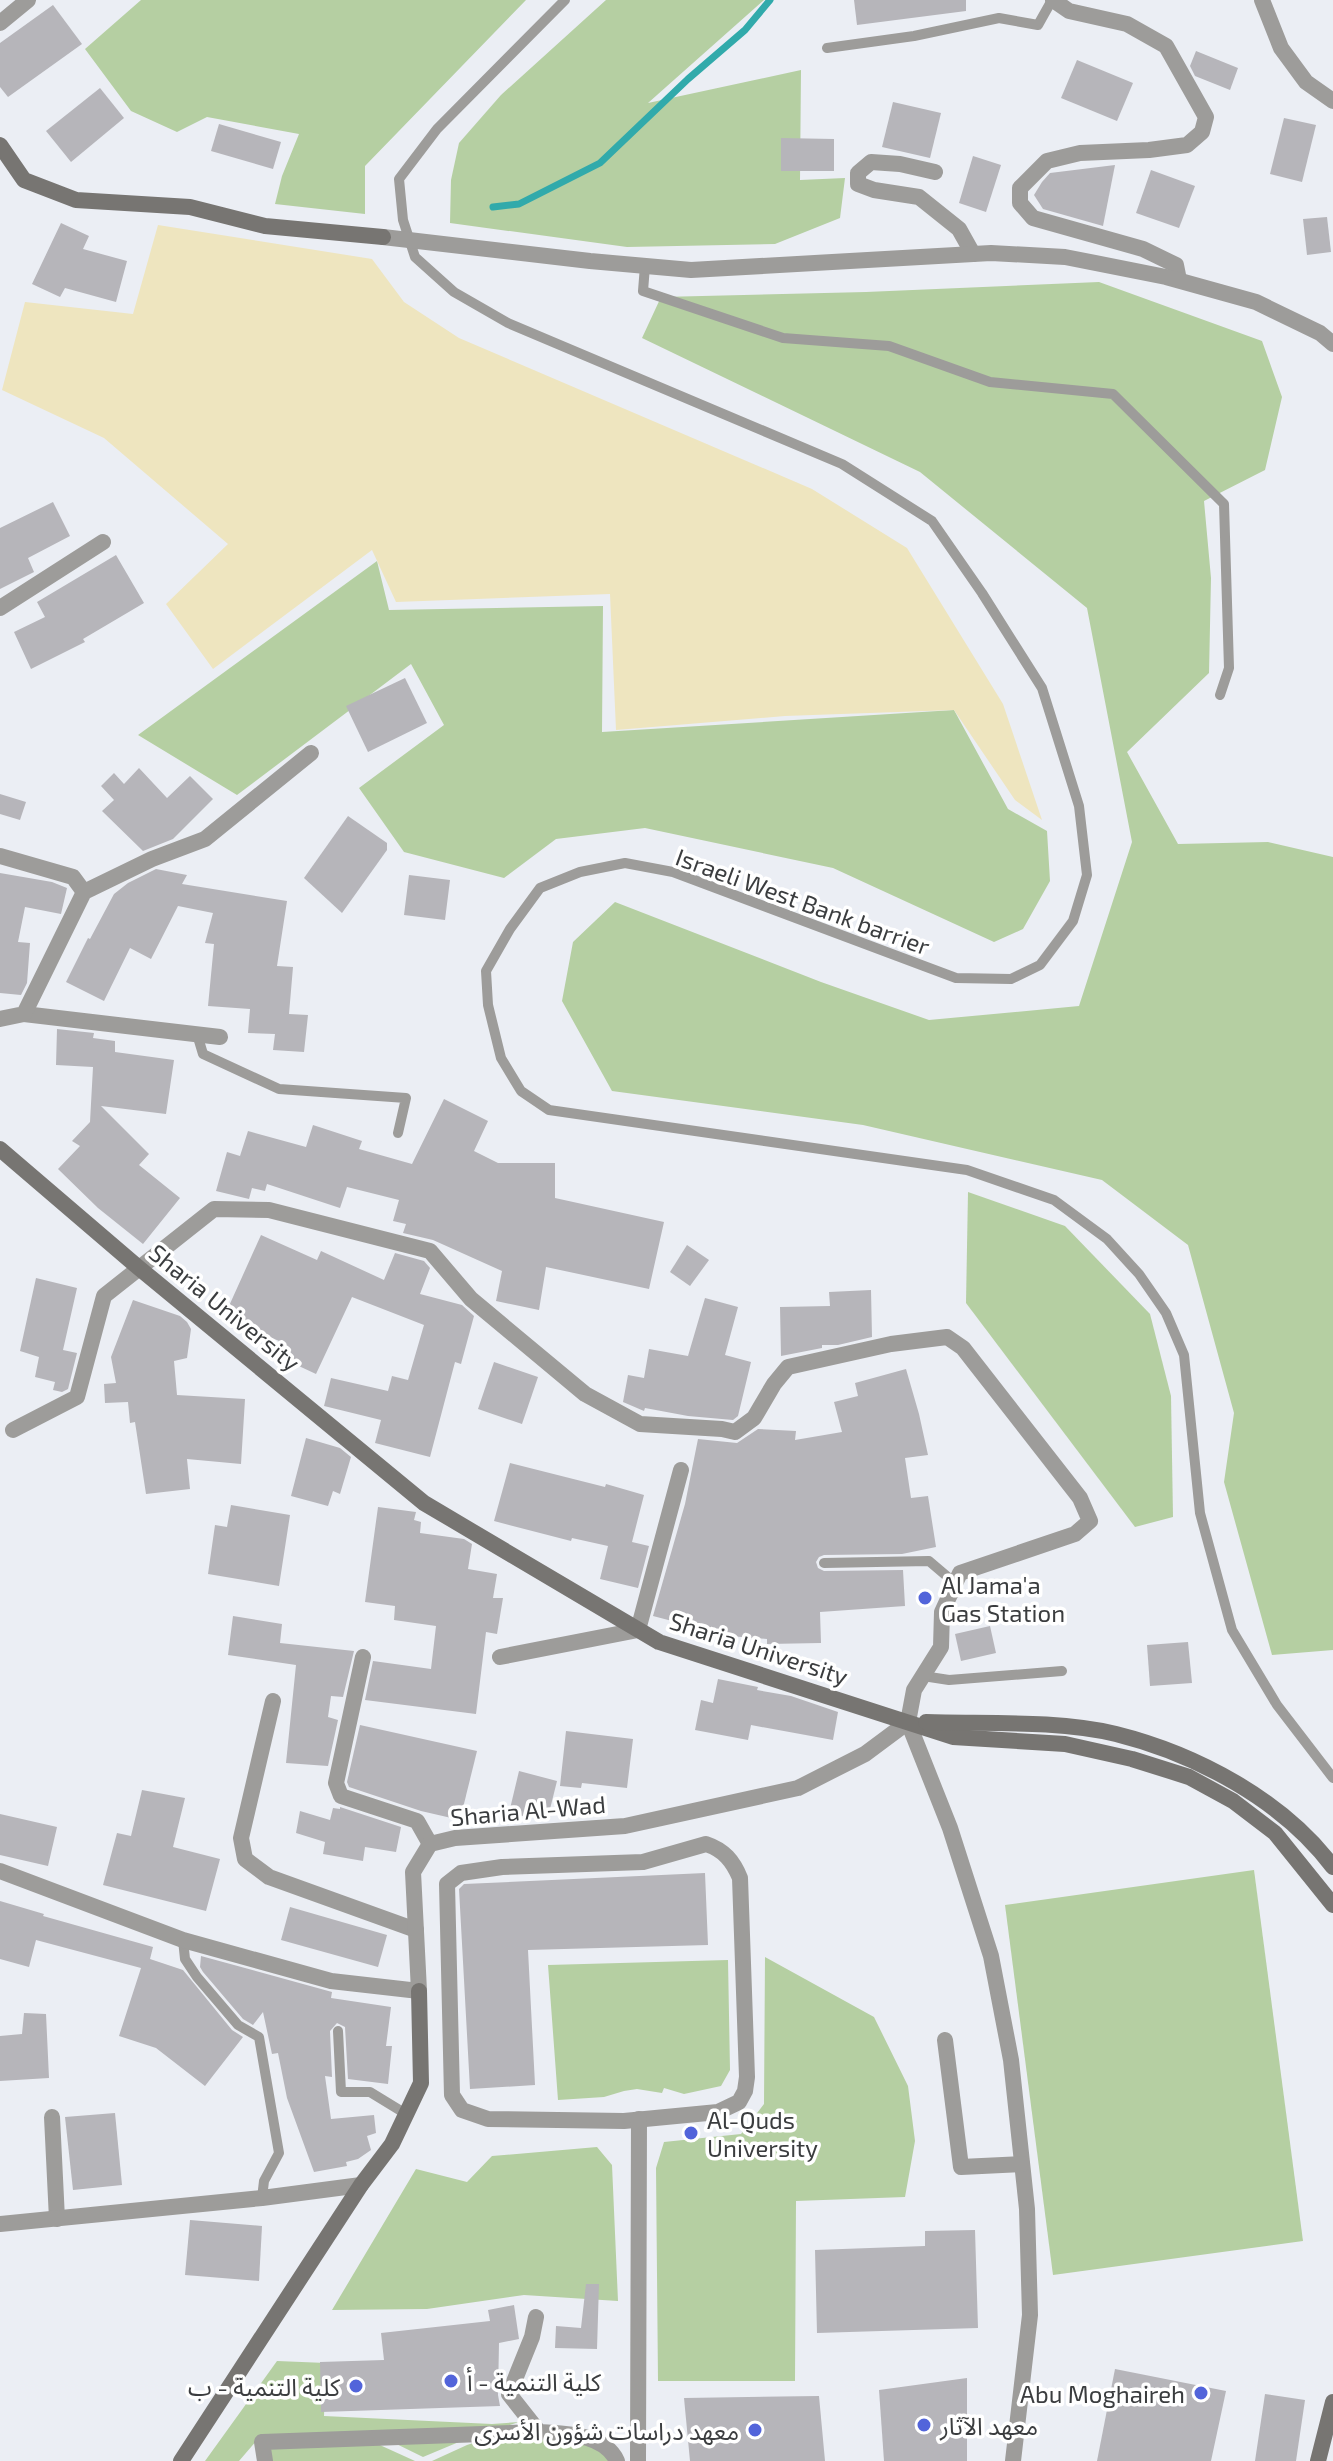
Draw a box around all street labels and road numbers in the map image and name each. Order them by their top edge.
street label: Israeli West Bank barrier [672,842,934,961]
street label: Sharia University [144,1237,306,1377]
street label: Sharia University [666,1606,852,1691]
street label: Sharia Al-Wad [449,1789,607,1831]

